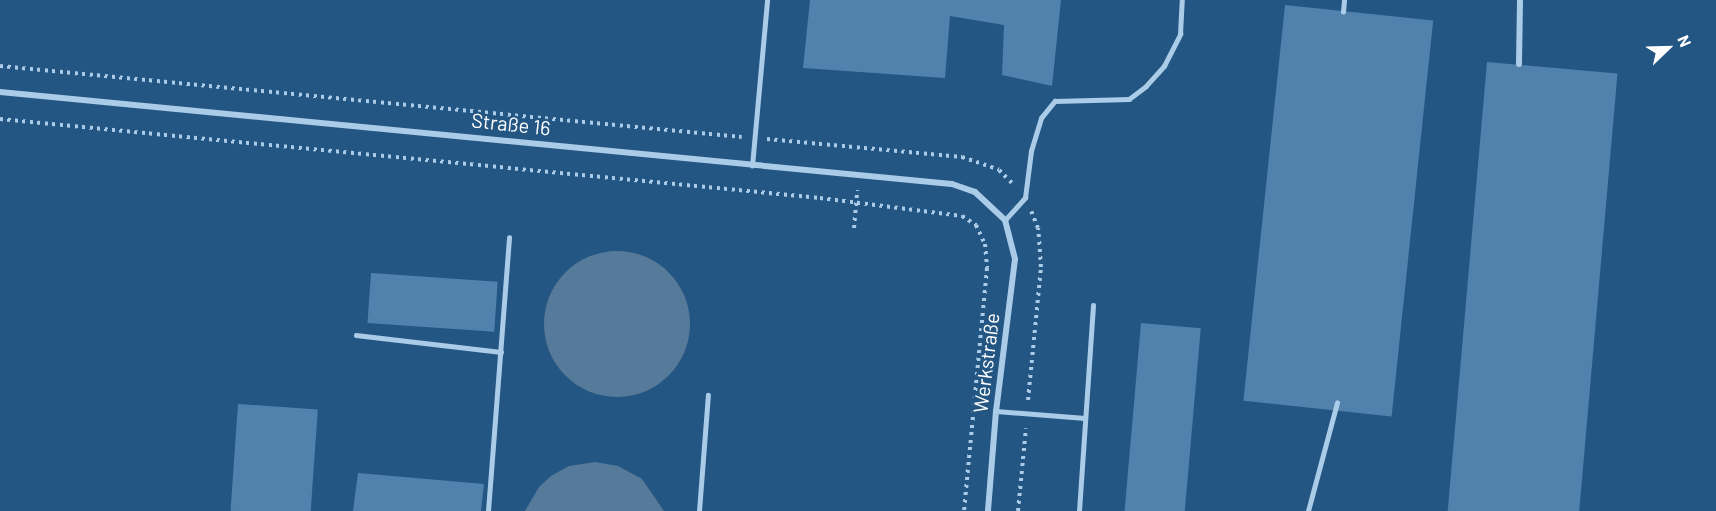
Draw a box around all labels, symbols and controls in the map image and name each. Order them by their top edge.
north arrow [1638,18,1698,78]
text: N [1674,32,1696,49]
street label: Straße 16 [470,108,552,140]
street label: Werkstraße [968,312,1004,414]

